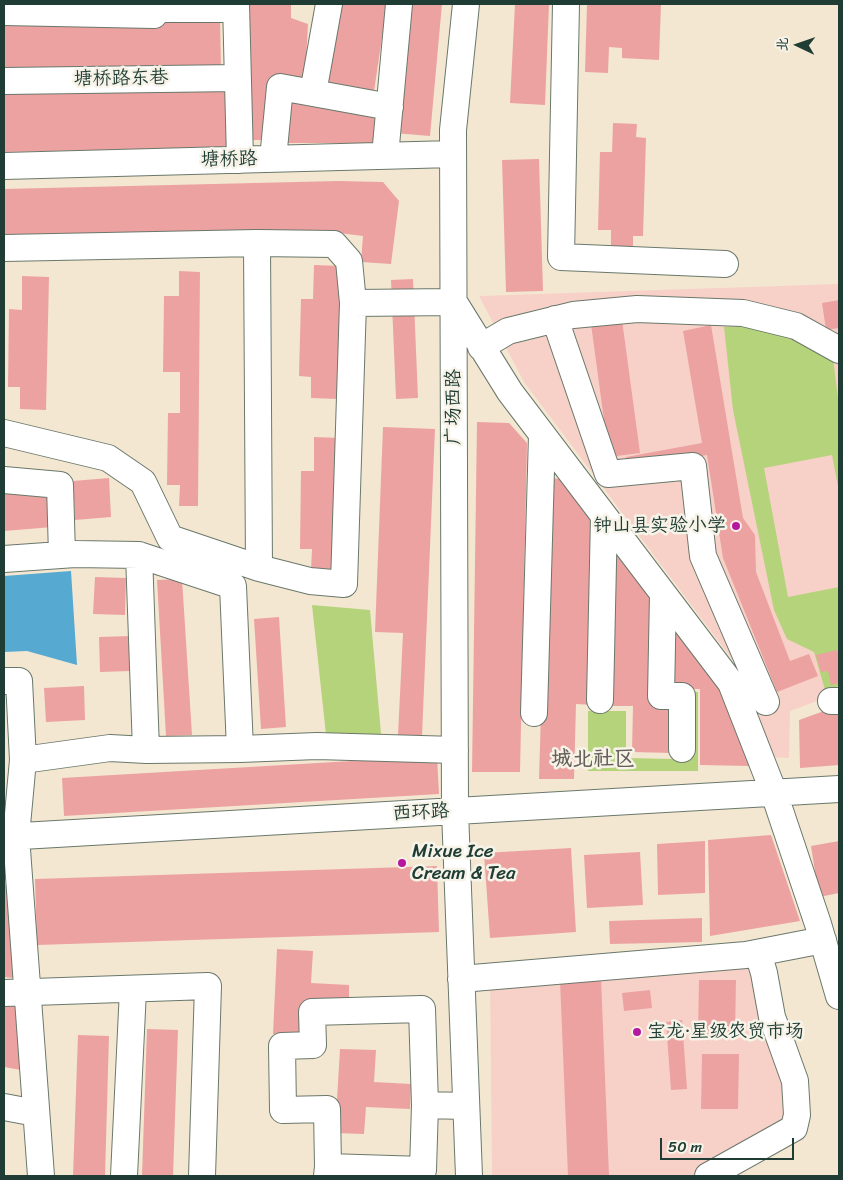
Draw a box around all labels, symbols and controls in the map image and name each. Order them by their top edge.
north arrow [773,20,823,70]
text: 北 [770,37,795,52]
street label: 塘桥路东巷 [73,67,169,91]
street label: 塘桥路 [200,148,258,172]
street label: 广场西路 [443,369,465,445]
place label: 钟山县实验小学 [593,515,726,537]
marker: 钟山县实验小学 [730,520,742,532]
district label: 城北社区 [551,747,635,773]
street label: 西环路 [392,800,450,826]
place label: Mixue Ice Cream & Tea [412,841,516,885]
marker: Mixue Ice Cream & Tea [396,857,408,869]
place label: 宝龙·星级农贸市场 [647,1021,804,1043]
marker: 宝龙·星级农贸市场 [631,1026,643,1038]
scale bar [663,1128,797,1160]
text: 50 m [668,1134,702,1160]

